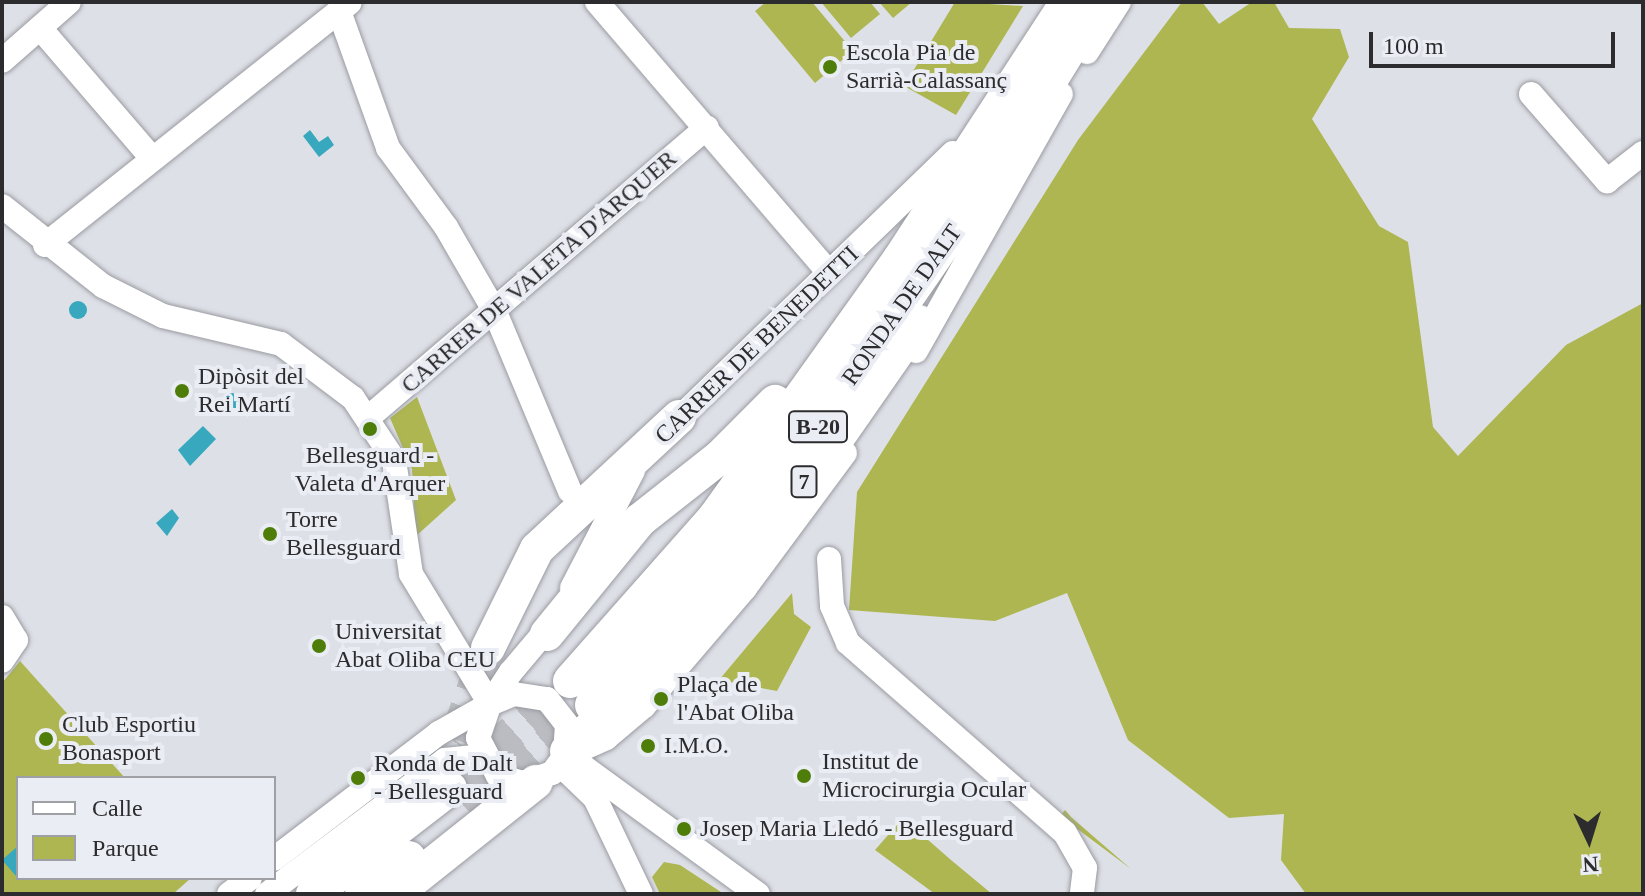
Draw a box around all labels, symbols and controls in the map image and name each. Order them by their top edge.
scale bar [1373,16,1619,66]
text: 100 m [1383,33,1444,59]
place label: Escola Pia de Sarrià-Calassanç [846,39,1007,95]
marker: Escola Pia de Sarrià-Calassanç [821,58,839,76]
street label: CARRER DE VALETA D'ARQUER [395,144,683,400]
street label: RONDA DE DALT [835,218,969,392]
street label: CARRER DE BENEDETTI [649,240,865,450]
place label: Dipòsit del Rei Martí [198,363,304,419]
marker: Dipòsit del Rei Martí [173,382,191,400]
road number: B-20 [788,409,848,445]
marker: Bellesguard - Valeta d'Arquer [361,420,379,438]
place label: Bellesguard - Valeta d'Arquer [295,442,445,498]
road number: 7 [790,464,818,500]
place label: Torre Bellesguard [286,506,401,562]
marker: Torre Bellesguard [261,525,279,543]
place label: Universitat Abat Oliba CEU [335,618,495,674]
marker: Universitat Abat Oliba CEU [310,637,328,655]
place label: Plaça de l'Abat Oliba [677,671,794,727]
marker: Plaça de l'Abat Oliba [652,690,670,708]
place label: Club Esportiu Bonasport [62,711,196,767]
marker: Club Esportiu Bonasport [37,730,55,748]
place label: I.M.O. [664,732,729,760]
marker: I.M.O. [639,737,657,755]
place label: Institut de Microcirurgia Ocular [822,748,1026,804]
place label: Ronda de Dalt - Bellesguard [374,750,513,806]
marker: Institut de Microcirurgia Ocular [793,765,815,787]
marker: Ronda de Dalt - Bellesguard [349,769,367,787]
legend [16,776,276,880]
text: Calle [92,795,143,821]
north arrow [1549,800,1629,880]
place label: Josep Maria Lledó - Bellesguard [700,815,1013,843]
marker: Josep Maria Lledó - Bellesguard [675,820,693,838]
text: Parque [92,835,159,861]
text: N [1582,851,1600,877]

